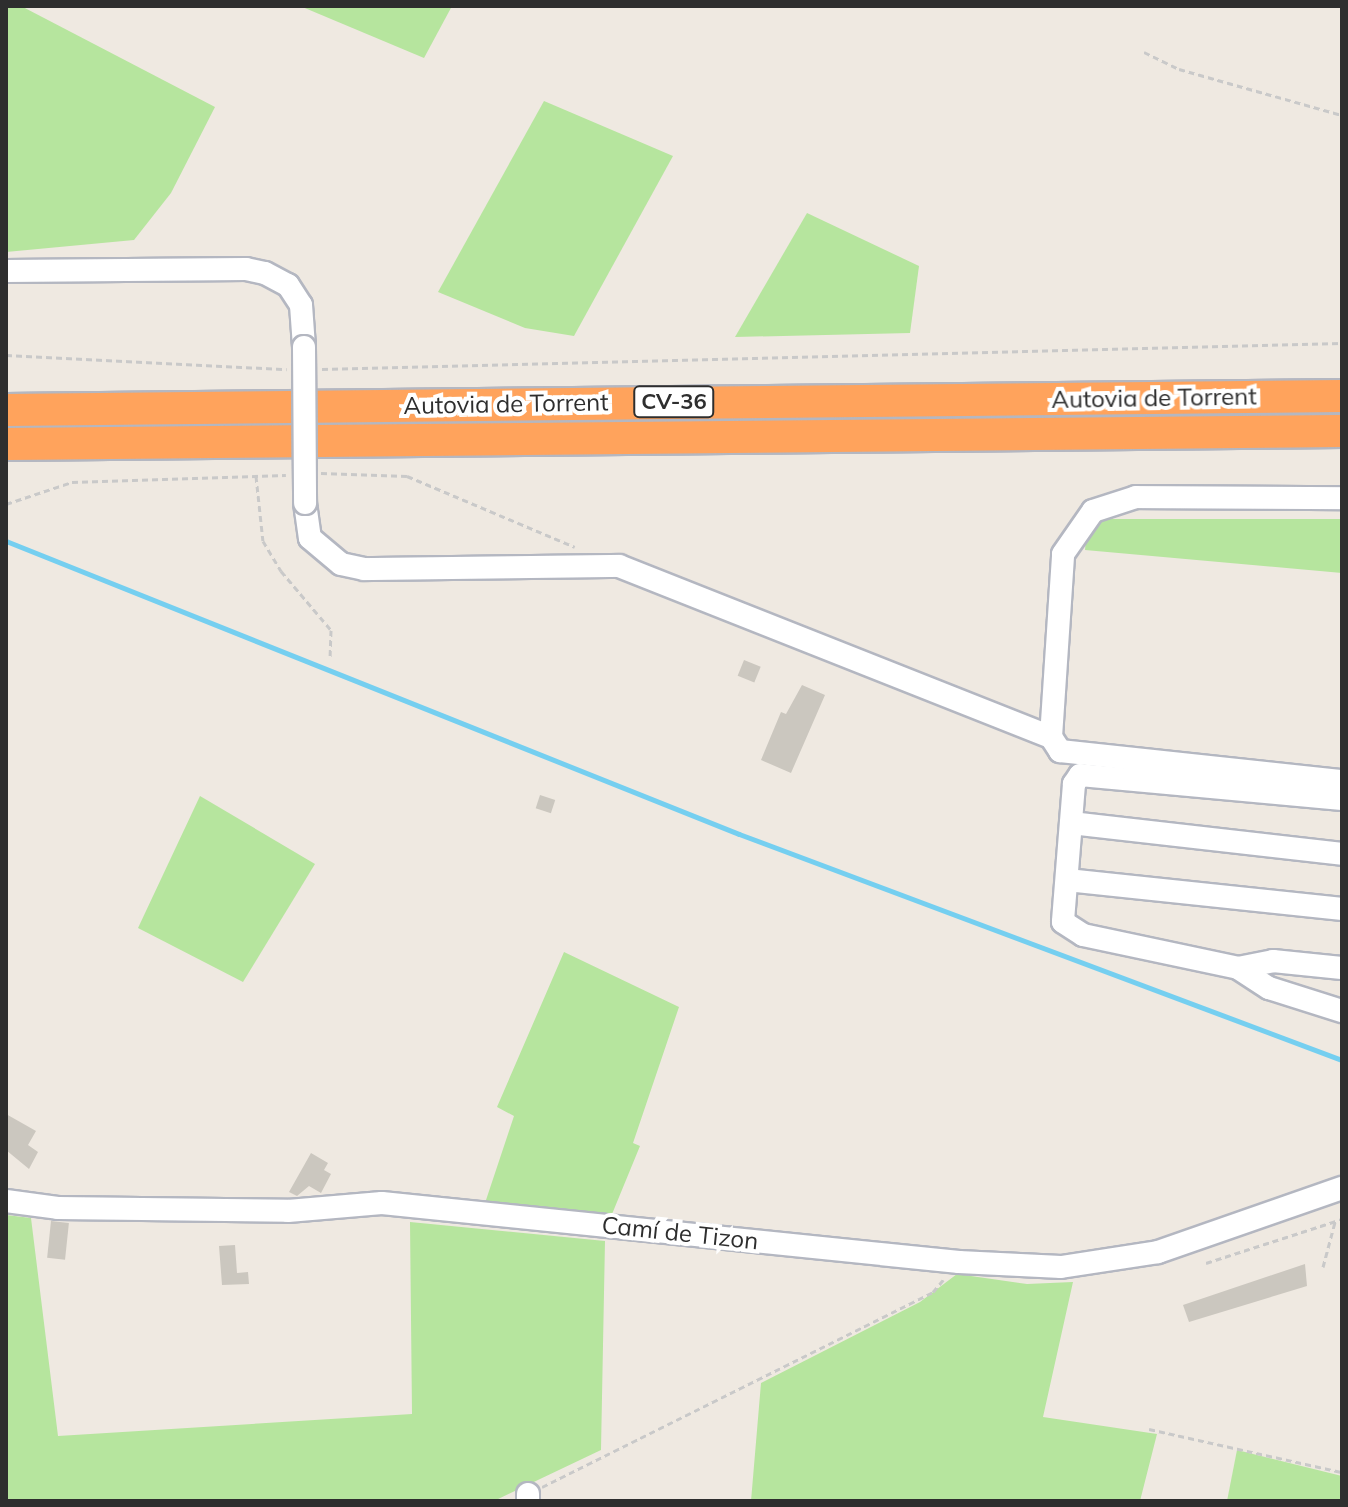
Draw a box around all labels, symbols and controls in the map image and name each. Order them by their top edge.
street label: Autovia de Torrent [1051,382,1257,414]
road number: CV-36 [632,384,716,420]
street label: Autovia de Torrent [403,388,609,420]
street label: Camí de Tizon [600,1210,760,1256]

